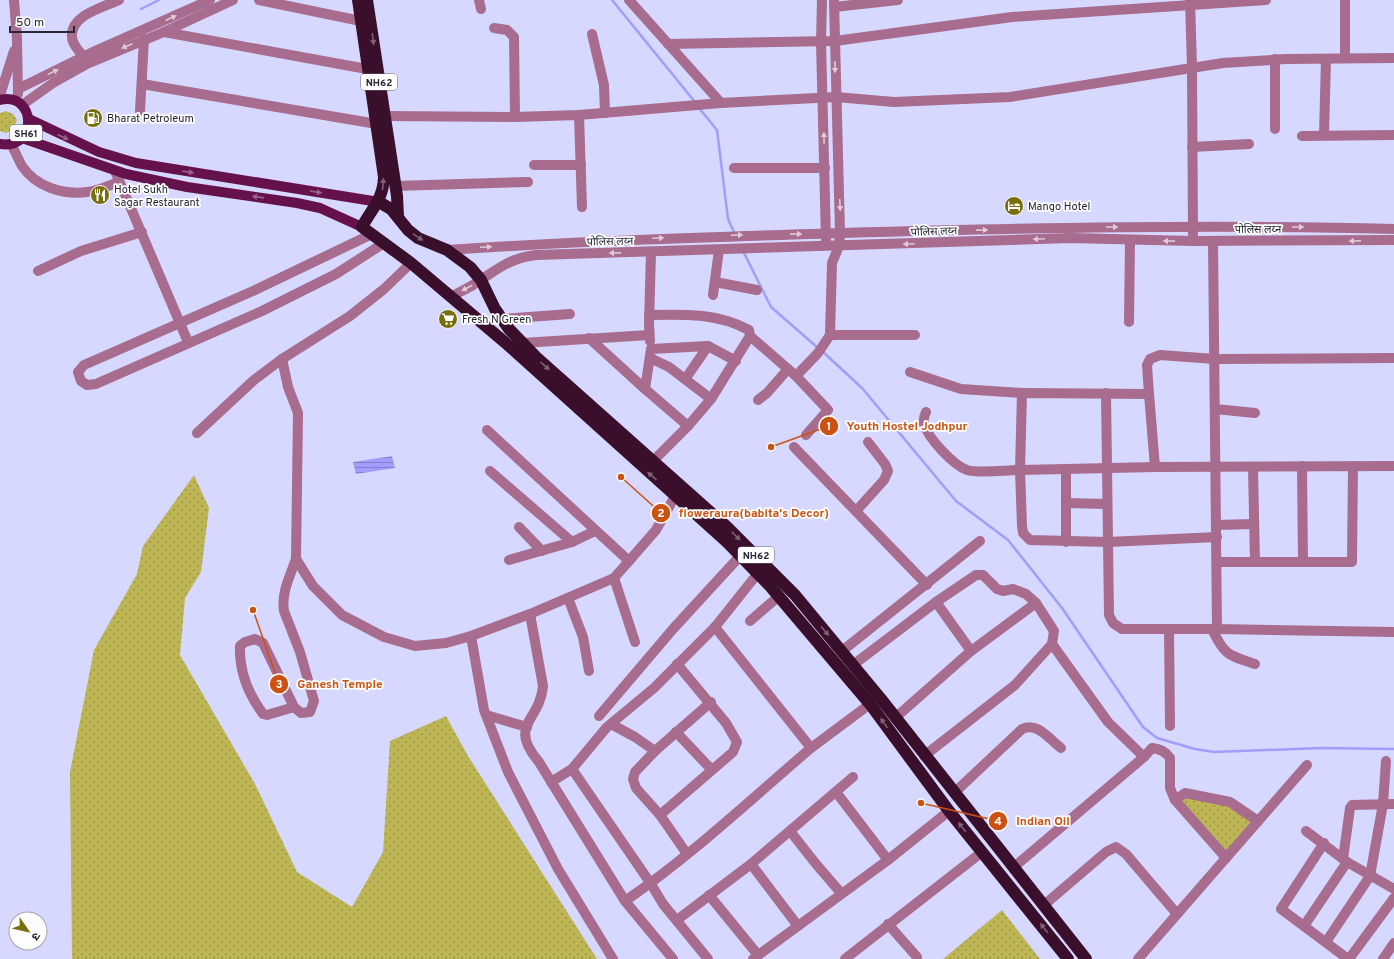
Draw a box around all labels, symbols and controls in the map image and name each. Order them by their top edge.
scale bar [10,8,74,34]
text: 50 m [16,15,44,31]
one-way arrow [165,15,177,21]
one-way arrow [370,33,376,45]
one-way arrow [121,44,133,50]
one-way arrow [832,61,839,73]
one-way arrow [47,68,58,75]
road number: NH62 [361,74,397,90]
fuel station icon: Bharat Petroleum [82,107,104,129]
place label: Bharat Petroleum [107,112,194,126]
road number: SH61 [10,125,42,141]
one-way arrow [821,131,827,144]
one-way arrow [58,134,69,140]
one-way arrow [182,169,194,175]
one-way arrow [379,177,386,190]
place label: Hotel Sukh Sagar Restaurant [114,183,200,210]
restaurant icon: Hotel Sukh Sagar Restaurant [89,184,111,206]
one-way arrow [310,189,323,195]
one-way arrow [252,194,265,200]
hotel icon: Mango Hotel [1003,195,1025,217]
one-way arrow [836,199,843,211]
place label: Mango Hotel [1028,200,1090,214]
street label: पोलिस लय्न [1235,223,1282,237]
street label: पोलिस लय्न [911,224,958,240]
one-way arrow [1106,224,1119,230]
one-way arrow [1292,224,1305,230]
one-way arrow [976,227,989,233]
one-way arrow [790,231,803,237]
one-way arrow [731,232,743,239]
one-way arrow [413,233,423,241]
street label: पोलिस लय्न [587,235,634,249]
one-way arrow [652,235,665,241]
one-way arrow [1033,236,1045,243]
one-way arrow [1349,237,1361,244]
one-way arrow [1162,238,1175,244]
one-way arrow [902,241,915,247]
one-way arrow [480,244,493,250]
one-way arrow [608,250,621,256]
one-way arrow [461,285,472,291]
supermarket icon: Fresh N Green [437,308,459,330]
place label: Fresh N Green [462,313,531,327]
one-way arrow [540,361,550,370]
callout: Youth Hostel Jodhpur [819,414,976,438]
text: 1 [827,419,831,435]
text: Youth Hostel Jodhpur [846,419,968,435]
one-way arrow [647,471,657,481]
callout: floweraura(babita's Decor) [651,501,837,525]
text: 2 [657,506,665,522]
text: floweraura(babita's Decor) [679,506,829,522]
one-way arrow [731,531,741,541]
road number: NH62 [738,547,774,563]
one-way arrow [820,626,829,635]
callout: Ganesh Temple [269,672,391,696]
text: 3 [275,677,283,693]
text: Ganesh Temple [297,677,383,693]
one-way arrow [880,718,888,729]
callout: Indian Oil [988,809,1077,833]
text: 4 [994,814,1002,830]
text: Indian Oil [1016,814,1070,830]
one-way arrow [958,822,967,833]
north arrow [8,911,48,951]
one-way arrow [1040,923,1048,934]
text: उ [28,929,43,943]

